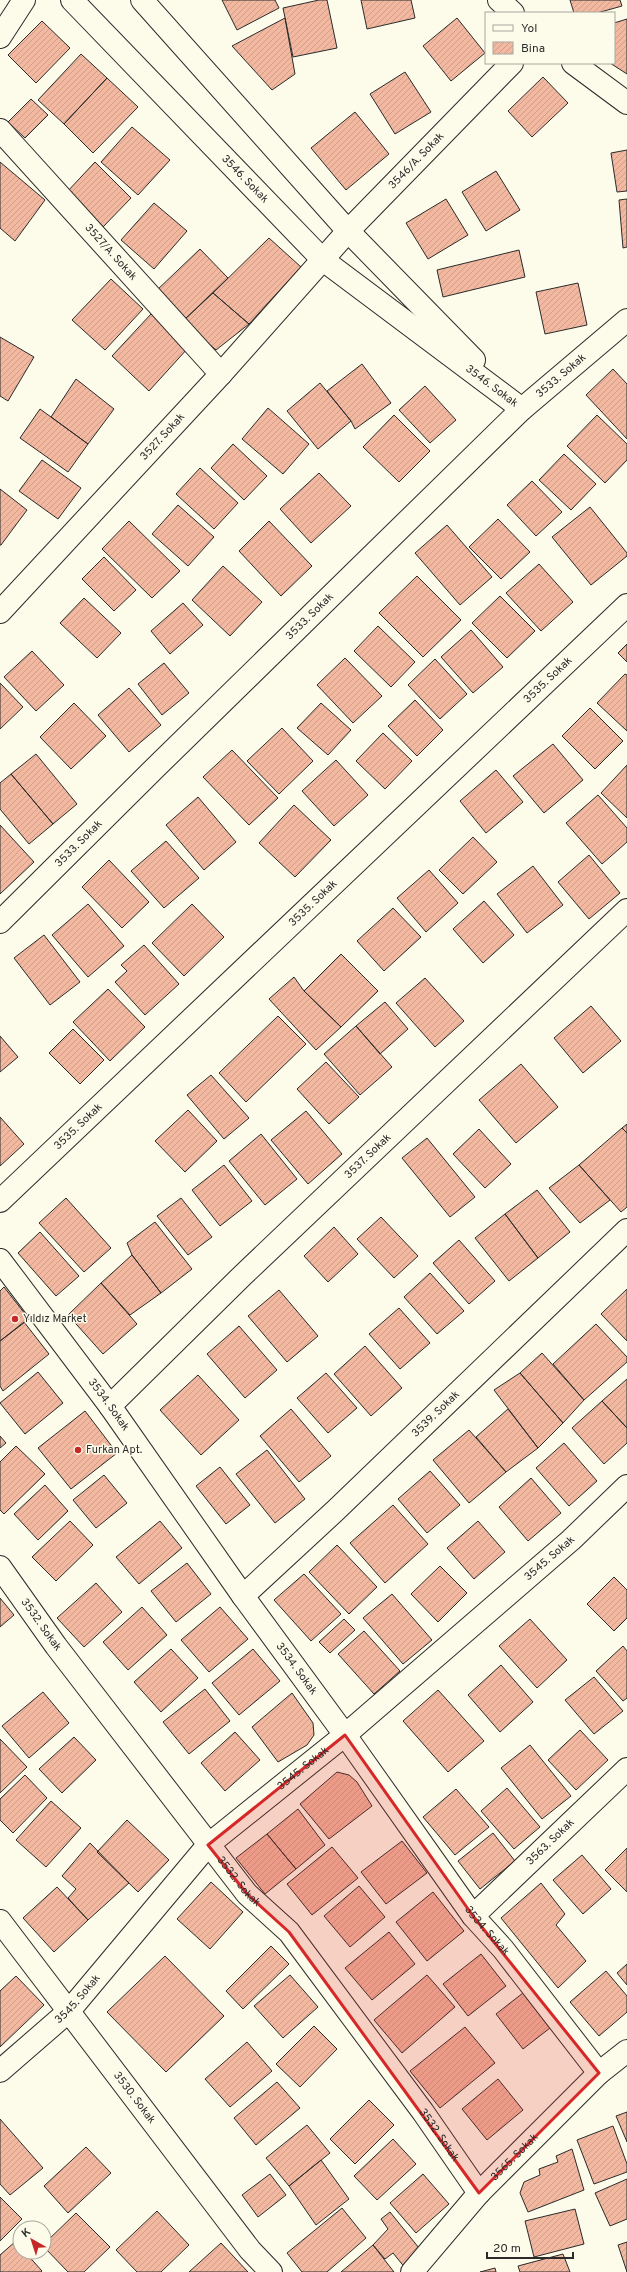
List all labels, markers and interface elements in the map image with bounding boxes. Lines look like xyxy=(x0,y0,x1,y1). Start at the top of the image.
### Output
legend xyxy=(485,12,615,64)
text: Yol xyxy=(521,21,537,37)
text: Bina xyxy=(521,41,545,57)
street label: 3546/A. Sokak xyxy=(386,129,447,192)
street label: 3546. Sokak xyxy=(218,152,272,206)
street label: 3527/A. Sokak xyxy=(82,221,140,284)
street label: 3533. Sokak xyxy=(533,351,589,401)
street label: 3546. Sokak xyxy=(463,362,521,410)
street label: 3527. Sokak xyxy=(137,410,188,463)
street label: 3533. Sokak xyxy=(283,590,337,643)
street label: 3535. Sokak xyxy=(521,654,575,707)
street label: 3533. Sokak xyxy=(52,817,106,870)
street label: 3535. Sokak xyxy=(286,877,340,930)
street label: 3535. Sokak xyxy=(51,1100,106,1153)
street label: 3537. Sokak xyxy=(342,1131,394,1182)
place label: Yıldız Market xyxy=(23,1312,87,1326)
marker: Yıldız Market xyxy=(10,1314,20,1324)
street label: 3534. Sokak xyxy=(85,1376,132,1434)
street label: 3539. Sokak xyxy=(409,1388,463,1440)
place label: Furkan Apt. xyxy=(86,1443,142,1457)
marker: Furkan Apt. xyxy=(73,1445,83,1455)
street label: 3545. Sokak xyxy=(522,1533,578,1584)
street label: 3532. Sokak xyxy=(18,1596,65,1654)
street label: 3534. Sokak xyxy=(272,1640,320,1698)
street label: 3545. Sokak xyxy=(275,1744,332,1794)
street label: 3563. Sokak xyxy=(523,1816,578,1868)
street label: 3532. Sokak xyxy=(214,1854,264,1910)
street label: 3534. Sokak xyxy=(461,1903,513,1959)
street label: 3545. Sokak xyxy=(52,1971,104,2027)
street label: 3530. Sokak xyxy=(110,2069,159,2127)
street label: 3532. Sokak xyxy=(416,2106,462,2164)
street label: 3565. Sokak xyxy=(488,2130,542,2184)
north arrow xyxy=(12,2220,52,2260)
text: K xyxy=(19,2225,34,2241)
scale bar xyxy=(487,2234,573,2260)
text: 20 m xyxy=(493,2241,521,2257)

